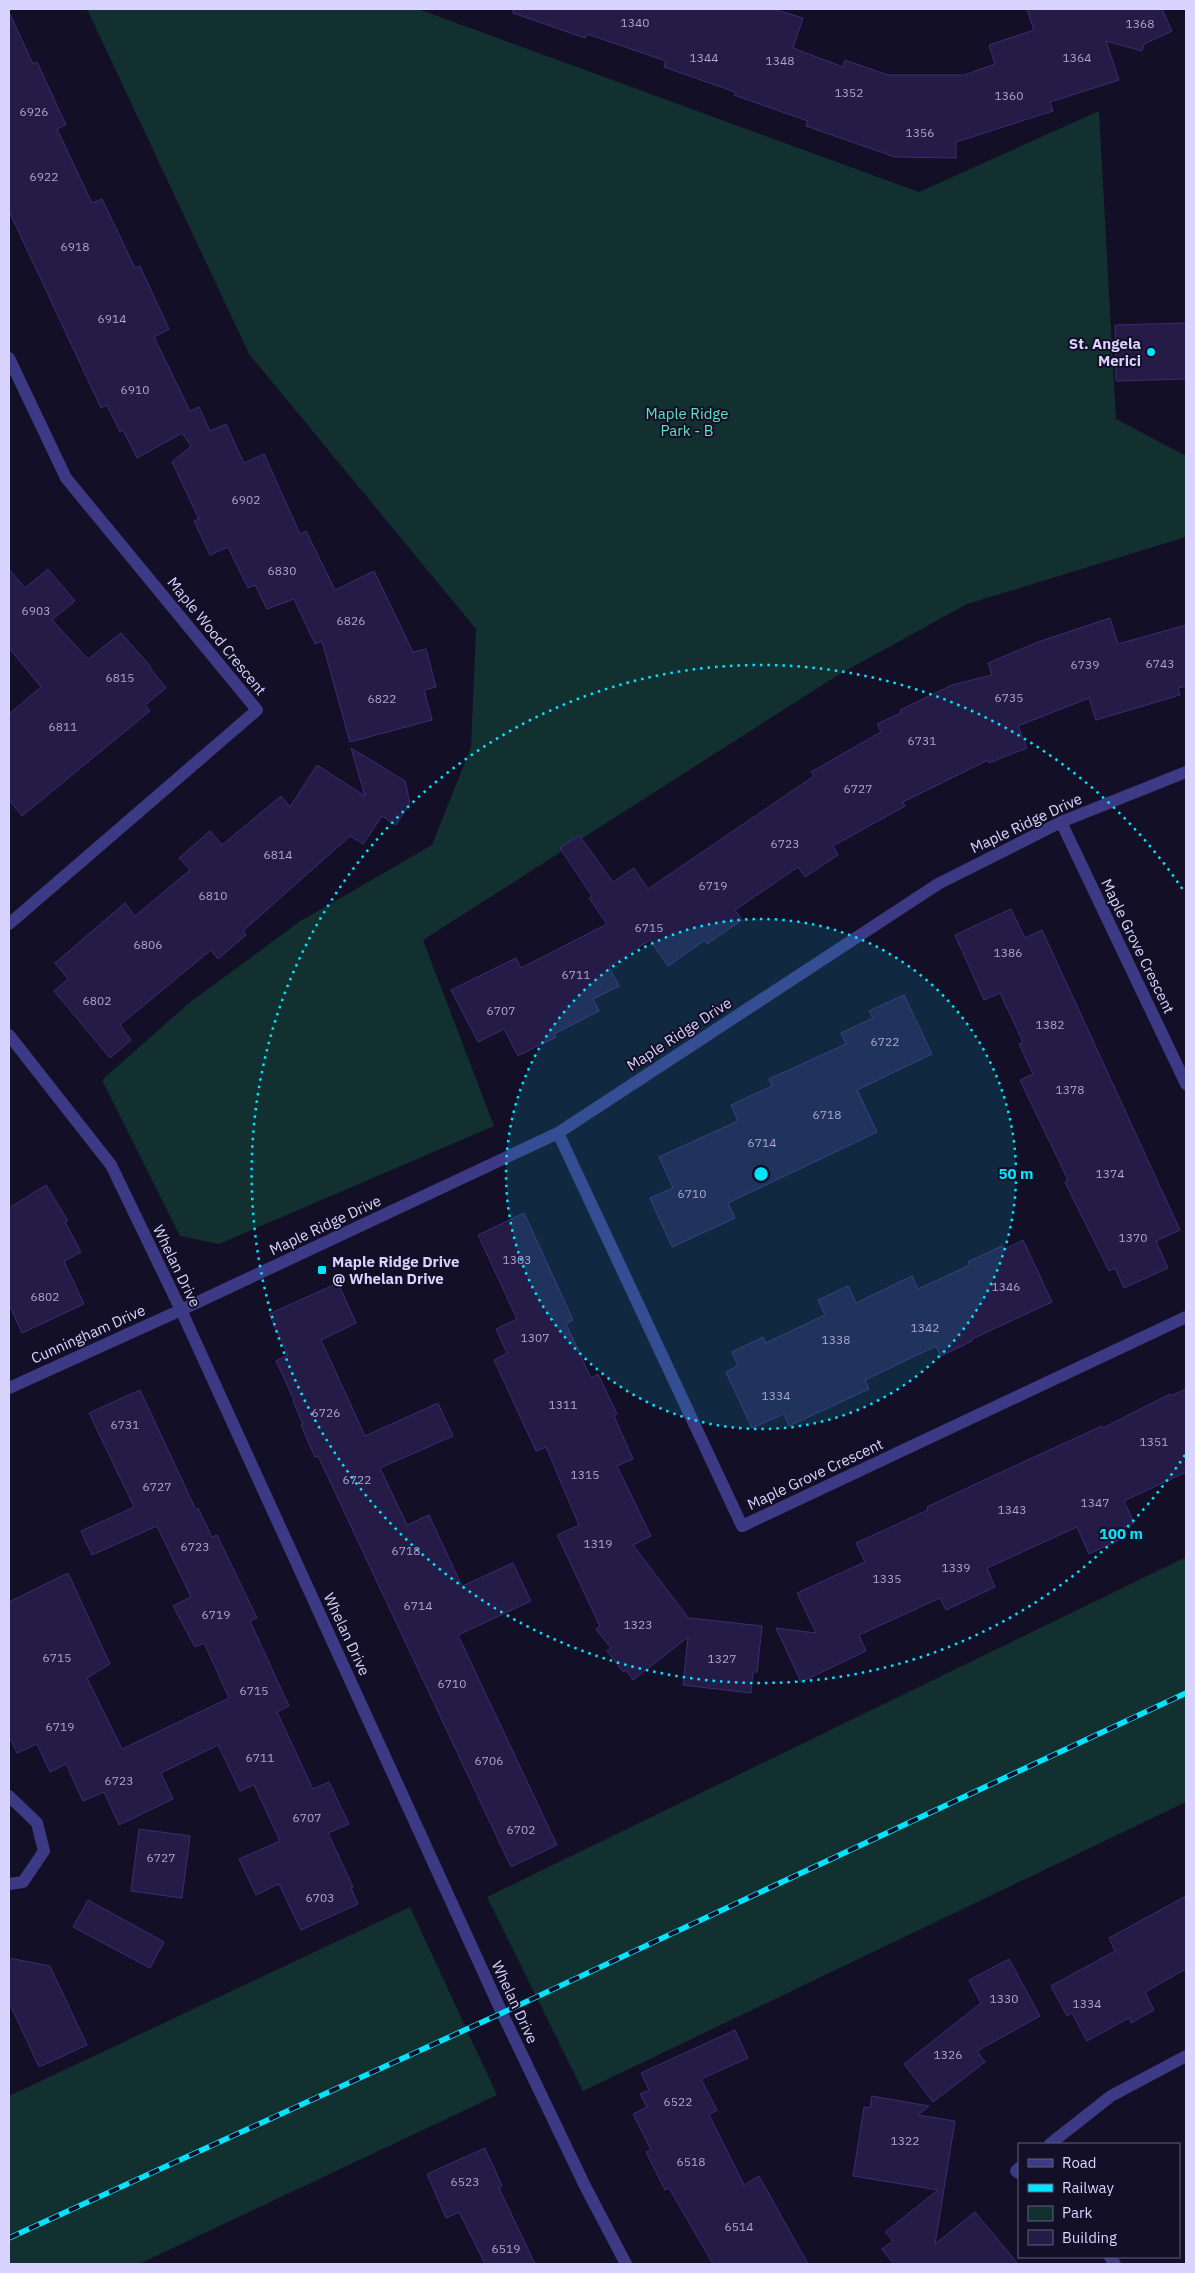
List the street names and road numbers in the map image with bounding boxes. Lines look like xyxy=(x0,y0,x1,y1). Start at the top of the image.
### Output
street label: Maple Wood Crescent xyxy=(163,573,271,699)
street label: Maple Ridge Drive xyxy=(967,789,1085,857)
street label: Maple Grove Crescent xyxy=(1097,875,1179,1017)
street label: Maple Ridge Drive xyxy=(623,993,735,1075)
street label: Maple Ridge Drive xyxy=(266,1191,384,1259)
street label: Whelan Drive xyxy=(149,1222,205,1310)
street label: Cunningham Drive xyxy=(28,1300,148,1368)
street label: Maple Grove Crescent xyxy=(744,1434,886,1514)
street label: Whelan Drive xyxy=(320,1590,374,1678)
street label: Whelan Drive xyxy=(488,1958,542,2046)

